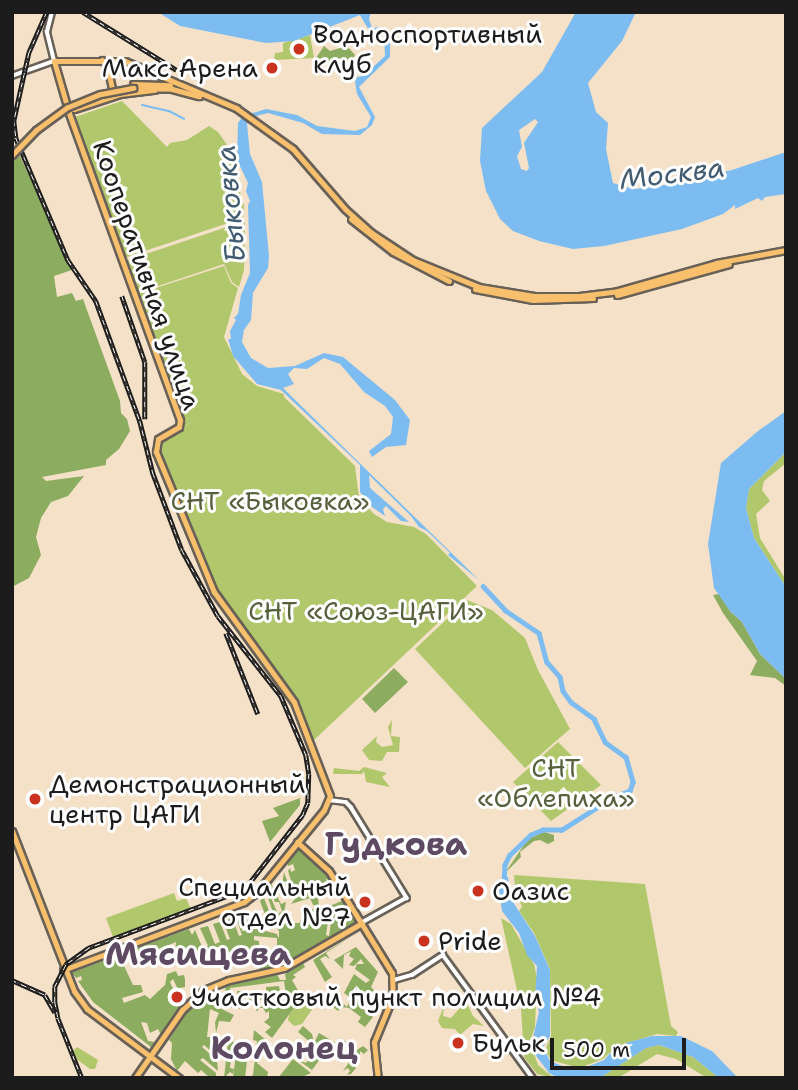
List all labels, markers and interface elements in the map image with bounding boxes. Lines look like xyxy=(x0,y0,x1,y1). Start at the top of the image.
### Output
place label: Водноспортивный клуб xyxy=(313,18,542,80)
marker: Водноспортивный клуб xyxy=(291,41,307,57)
place label: Макс Арена xyxy=(102,52,258,84)
marker: Макс Арена xyxy=(264,60,280,76)
street label: Кооперативная улица xyxy=(86,136,208,414)
water label: Быковка xyxy=(208,144,252,264)
water label: Москва xyxy=(618,150,726,196)
park label: СНТ «Быковка» xyxy=(170,485,370,517)
park label: СНТ «Союз-ЦАГИ» xyxy=(248,595,484,627)
park label: СНТ «Облепиха» xyxy=(477,752,635,814)
place label: Демонстрационный центр ЦАГИ xyxy=(49,768,305,830)
marker: Демонстрационный центр ЦАГИ xyxy=(27,791,43,807)
district label: Гудкова xyxy=(325,824,467,864)
place label: Специальный отдел №7 xyxy=(178,871,351,932)
place label: Оазис xyxy=(492,875,570,907)
marker: Оазис xyxy=(470,883,486,899)
marker: Специальный отдел №7 xyxy=(357,894,373,910)
place label: Pride xyxy=(438,925,502,957)
marker: Pride xyxy=(416,933,432,949)
district label: Мясищева xyxy=(105,934,291,974)
place label: Участковый пункт полиции №4 xyxy=(191,981,601,1013)
marker: Участковый пункт полиции №4 xyxy=(169,989,185,1005)
scale bar xyxy=(553,1024,690,1068)
place label: Бульк xyxy=(472,1027,545,1059)
district label: Колонец xyxy=(210,1028,358,1068)
marker: Бульк xyxy=(450,1035,466,1051)
text: 500 m xyxy=(563,1036,630,1064)

